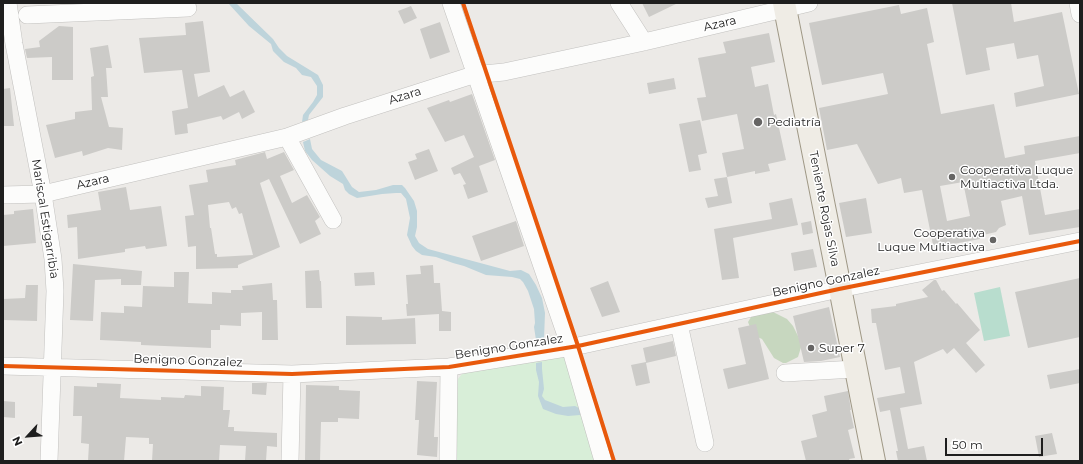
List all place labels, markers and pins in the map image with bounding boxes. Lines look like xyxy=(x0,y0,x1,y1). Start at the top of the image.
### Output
place label: Pediatría xyxy=(767,115,821,129)
marker: Pediatría xyxy=(752,116,764,128)
place label: Cooperativa Luque Multiactiva Ltda. xyxy=(960,163,1073,191)
marker: Cooperativa Luque Multiactiva Ltda. xyxy=(947,172,957,182)
place label: Cooperativa Luque Multiactiva xyxy=(877,226,985,254)
marker: Cooperativa Luque Multiactiva xyxy=(988,235,998,245)
place label: Super 7 xyxy=(819,341,865,355)
marker: Super 7 xyxy=(806,343,816,353)

